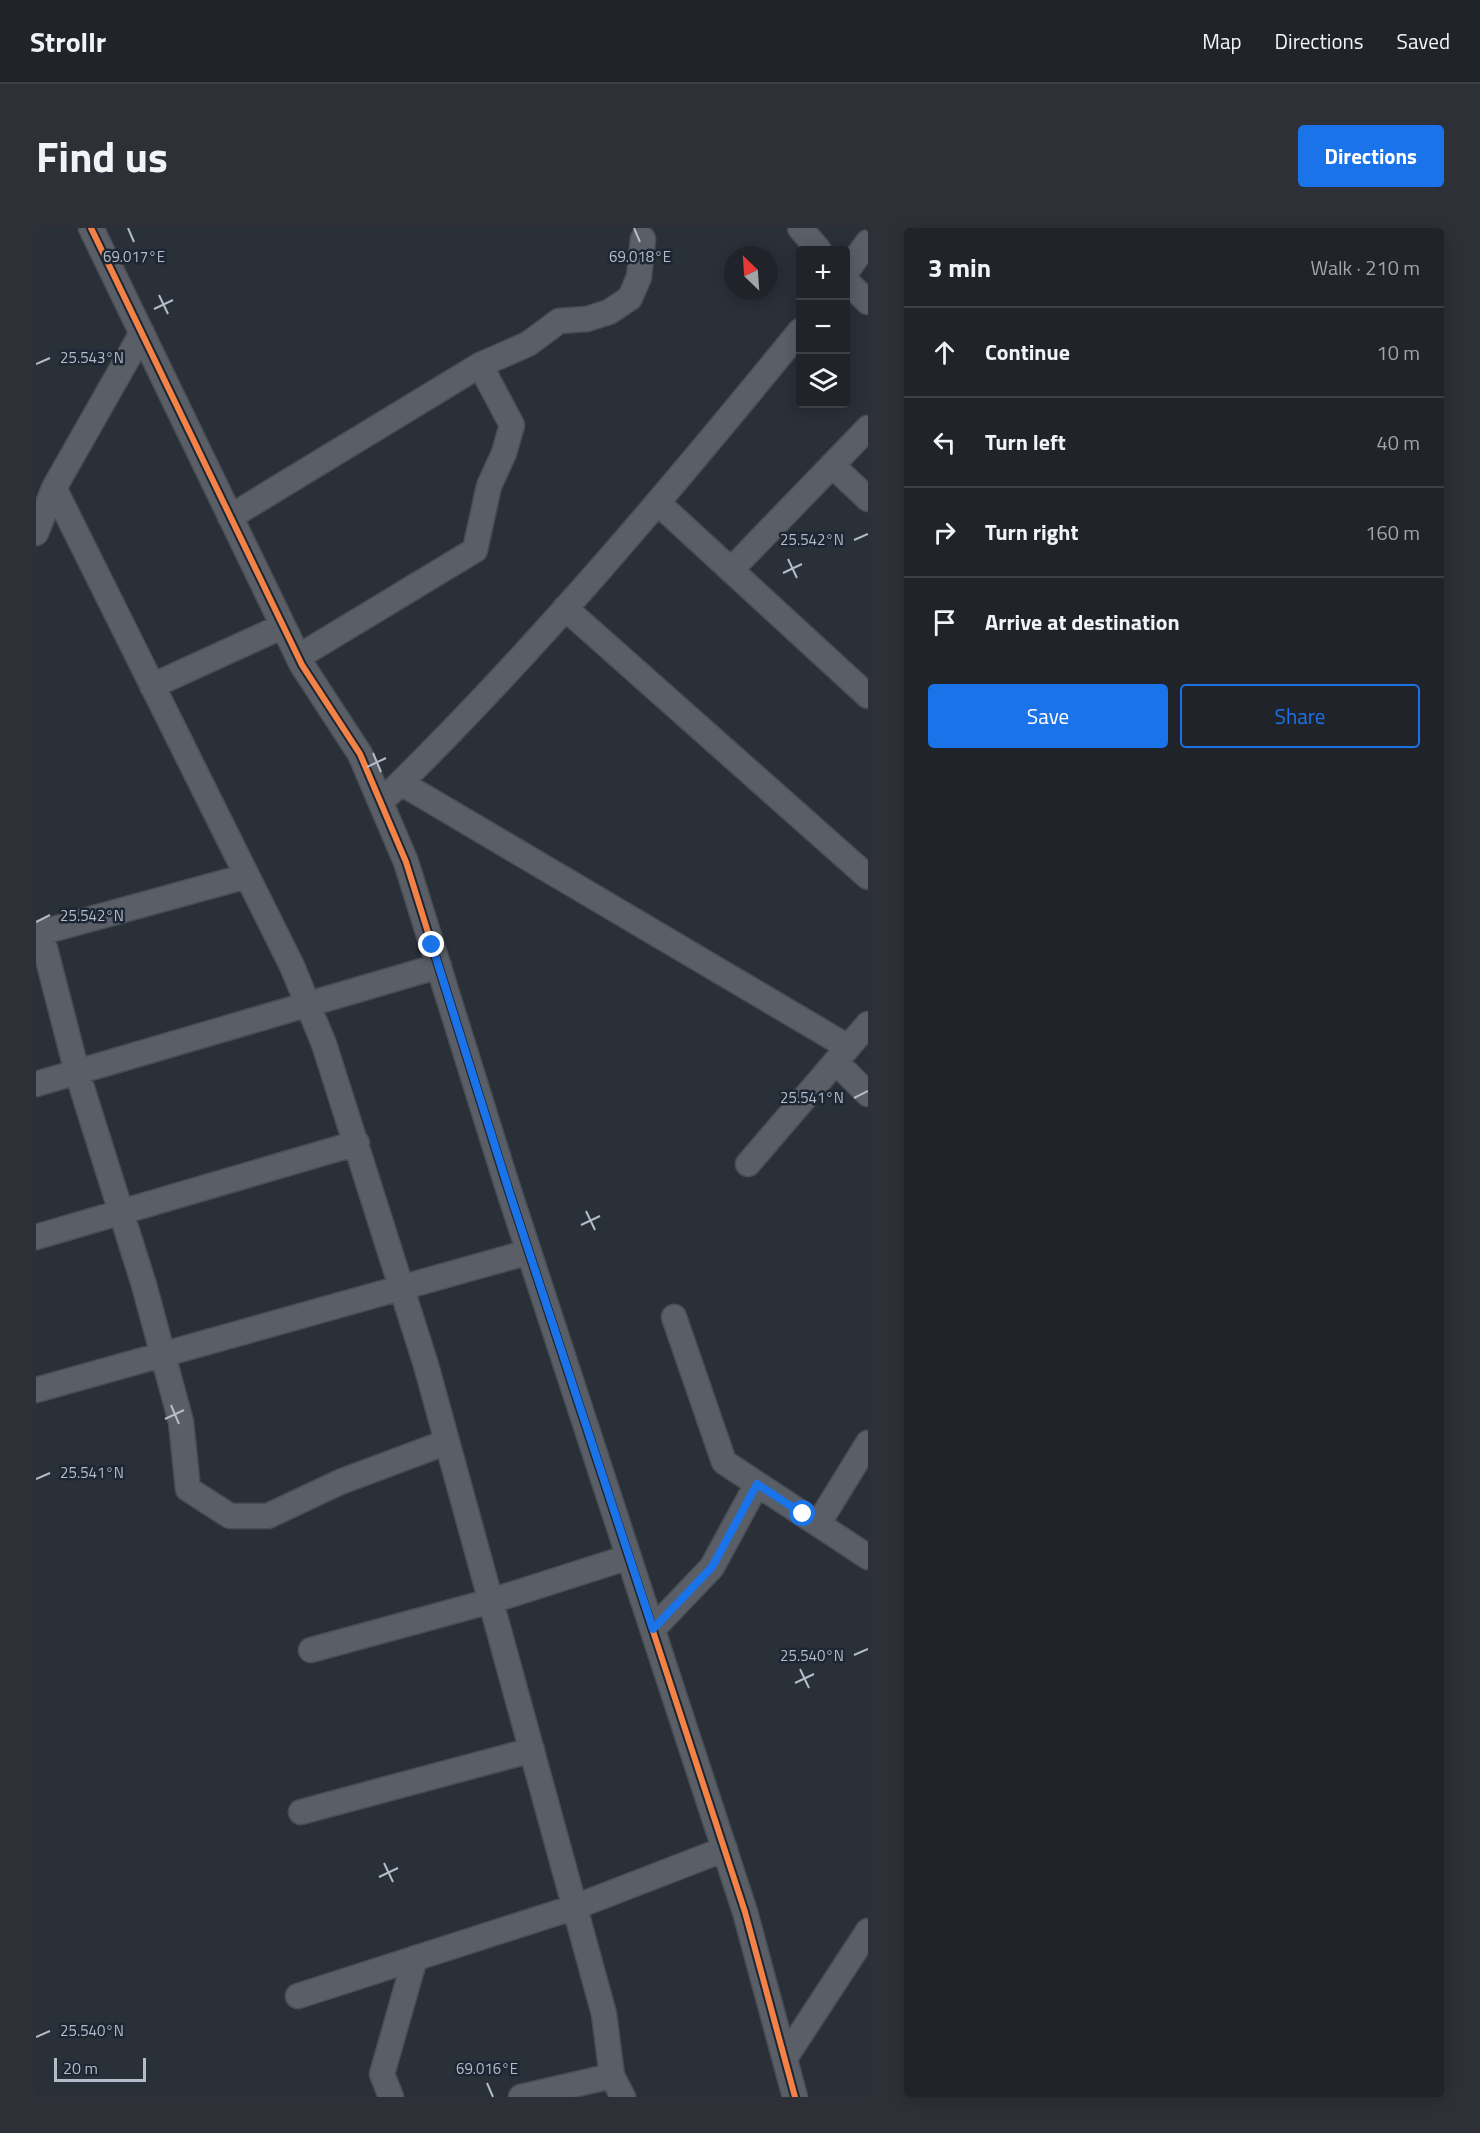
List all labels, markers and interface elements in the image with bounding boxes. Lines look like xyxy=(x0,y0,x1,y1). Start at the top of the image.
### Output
text: Strollr xyxy=(30,20,106,63)
text: Map xyxy=(1202,25,1242,57)
text: Directions xyxy=(1275,25,1364,57)
text: Saved xyxy=(1397,25,1450,57)
text: Find us xyxy=(36,124,168,188)
button: Directions xyxy=(1298,125,1444,187)
text: 69.017°E xyxy=(103,245,165,268)
text: 69.018°E xyxy=(609,245,671,268)
north arrow xyxy=(724,246,778,300)
map controls xyxy=(796,246,850,408)
button: + xyxy=(796,246,850,300)
text: 3 min xyxy=(928,248,991,287)
text: Walk · 210 m xyxy=(1311,252,1420,283)
button: − xyxy=(796,300,850,354)
text: Continue xyxy=(985,335,1070,369)
icon: ahead xyxy=(928,336,961,369)
text: 10 m xyxy=(1376,337,1420,368)
text: 25.543°N xyxy=(60,346,124,369)
button: layers xyxy=(796,354,850,408)
text: Turn left xyxy=(985,425,1066,459)
icon: left xyxy=(928,426,961,459)
text: 40 m xyxy=(1376,427,1420,458)
text: Turn right xyxy=(985,515,1079,549)
icon: right xyxy=(928,516,961,549)
text: 160 m xyxy=(1365,517,1420,548)
text: 25.542°N xyxy=(780,528,844,551)
text: Arrive at destination xyxy=(985,605,1180,639)
icon: arrive xyxy=(928,606,961,639)
button: Save xyxy=(928,684,1168,748)
button: Share xyxy=(1180,684,1420,748)
text: 25.542°N xyxy=(60,904,124,927)
route end xyxy=(418,931,444,957)
text: 25.541°N xyxy=(780,1086,844,1109)
text: 25.541°N xyxy=(60,1461,124,1484)
route start xyxy=(789,1500,815,1526)
text: 25.540°N xyxy=(780,1644,844,1667)
text: 25.540°N xyxy=(60,2019,124,2042)
scale bar xyxy=(54,2055,146,2082)
text: 20 m xyxy=(63,2056,98,2080)
text: 69.016°E xyxy=(456,2057,518,2080)

